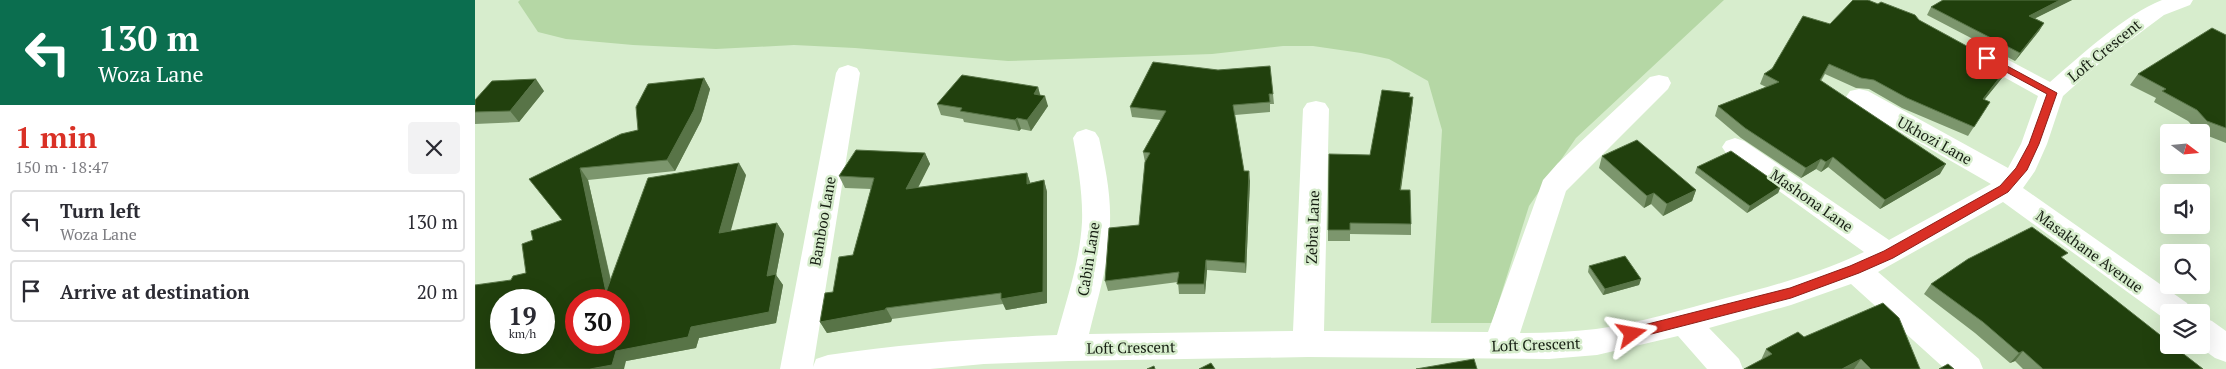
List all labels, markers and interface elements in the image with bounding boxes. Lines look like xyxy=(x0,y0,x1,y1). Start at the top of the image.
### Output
street label: Loft Crescent xyxy=(2063,14,2145,86)
text: 130 m xyxy=(98,15,199,61)
icon: left xyxy=(15,20,80,85)
pin xyxy=(1966,37,2008,79)
icon: arrive xyxy=(1973,44,2001,72)
text: Woza Lane xyxy=(98,59,204,88)
street label: Ukhozi Lane xyxy=(1894,111,1976,169)
text: 1 min xyxy=(15,117,97,157)
button: close xyxy=(408,122,460,174)
north arrow xyxy=(2160,124,2210,174)
map controls xyxy=(2160,124,2210,354)
text: 150 m · 18:47 xyxy=(15,156,109,178)
street label: Mashona Lane xyxy=(1767,164,1857,236)
street label: Bamboo Lane xyxy=(804,175,840,267)
button: sound xyxy=(2160,184,2210,234)
street label: Zebra Lane xyxy=(1301,190,1323,264)
text: Turn left xyxy=(60,198,141,223)
street label: Masakhane Avenue xyxy=(2032,205,2148,297)
icon: left xyxy=(17,207,45,235)
text: 130 m xyxy=(407,209,458,234)
street label: Cabin Lane xyxy=(1072,221,1104,297)
text: Woza Lane xyxy=(60,223,137,245)
button: search xyxy=(2160,244,2210,294)
icon: arrive xyxy=(17,277,45,305)
text: Arrive at destination xyxy=(60,279,249,304)
text: 20 m xyxy=(417,279,458,304)
speed limit sign: 30 xyxy=(565,289,630,354)
text: 19 xyxy=(508,299,537,332)
button: layers xyxy=(2160,304,2210,354)
position arrow xyxy=(1605,307,1657,359)
text: km/h xyxy=(509,326,536,341)
street label: Loft Crescent xyxy=(1491,332,1581,356)
street label: Loft Crescent xyxy=(1086,336,1176,358)

